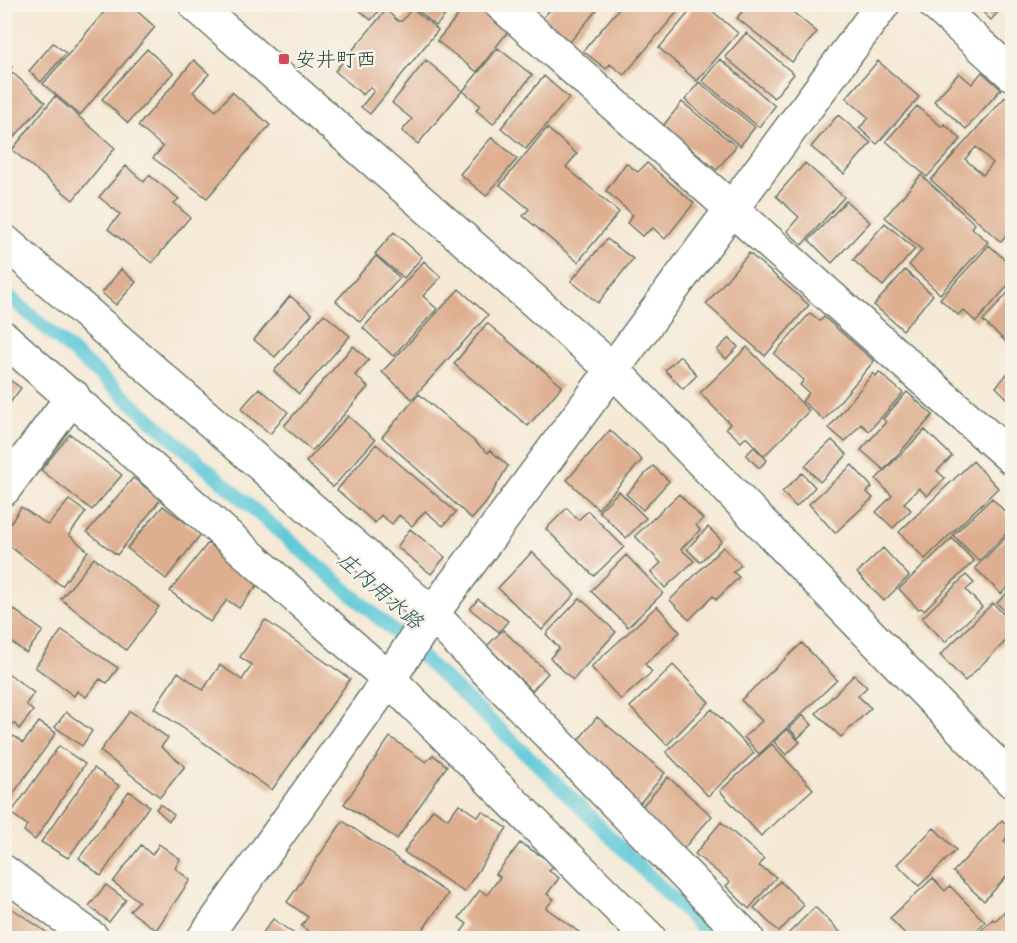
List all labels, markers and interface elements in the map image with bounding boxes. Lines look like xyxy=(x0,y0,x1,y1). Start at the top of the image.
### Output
place label: 安井町西 xyxy=(296,47,376,72)
marker: 安井町西 xyxy=(277,52,291,66)
water label: 庄内用水路 xyxy=(332,546,429,636)

